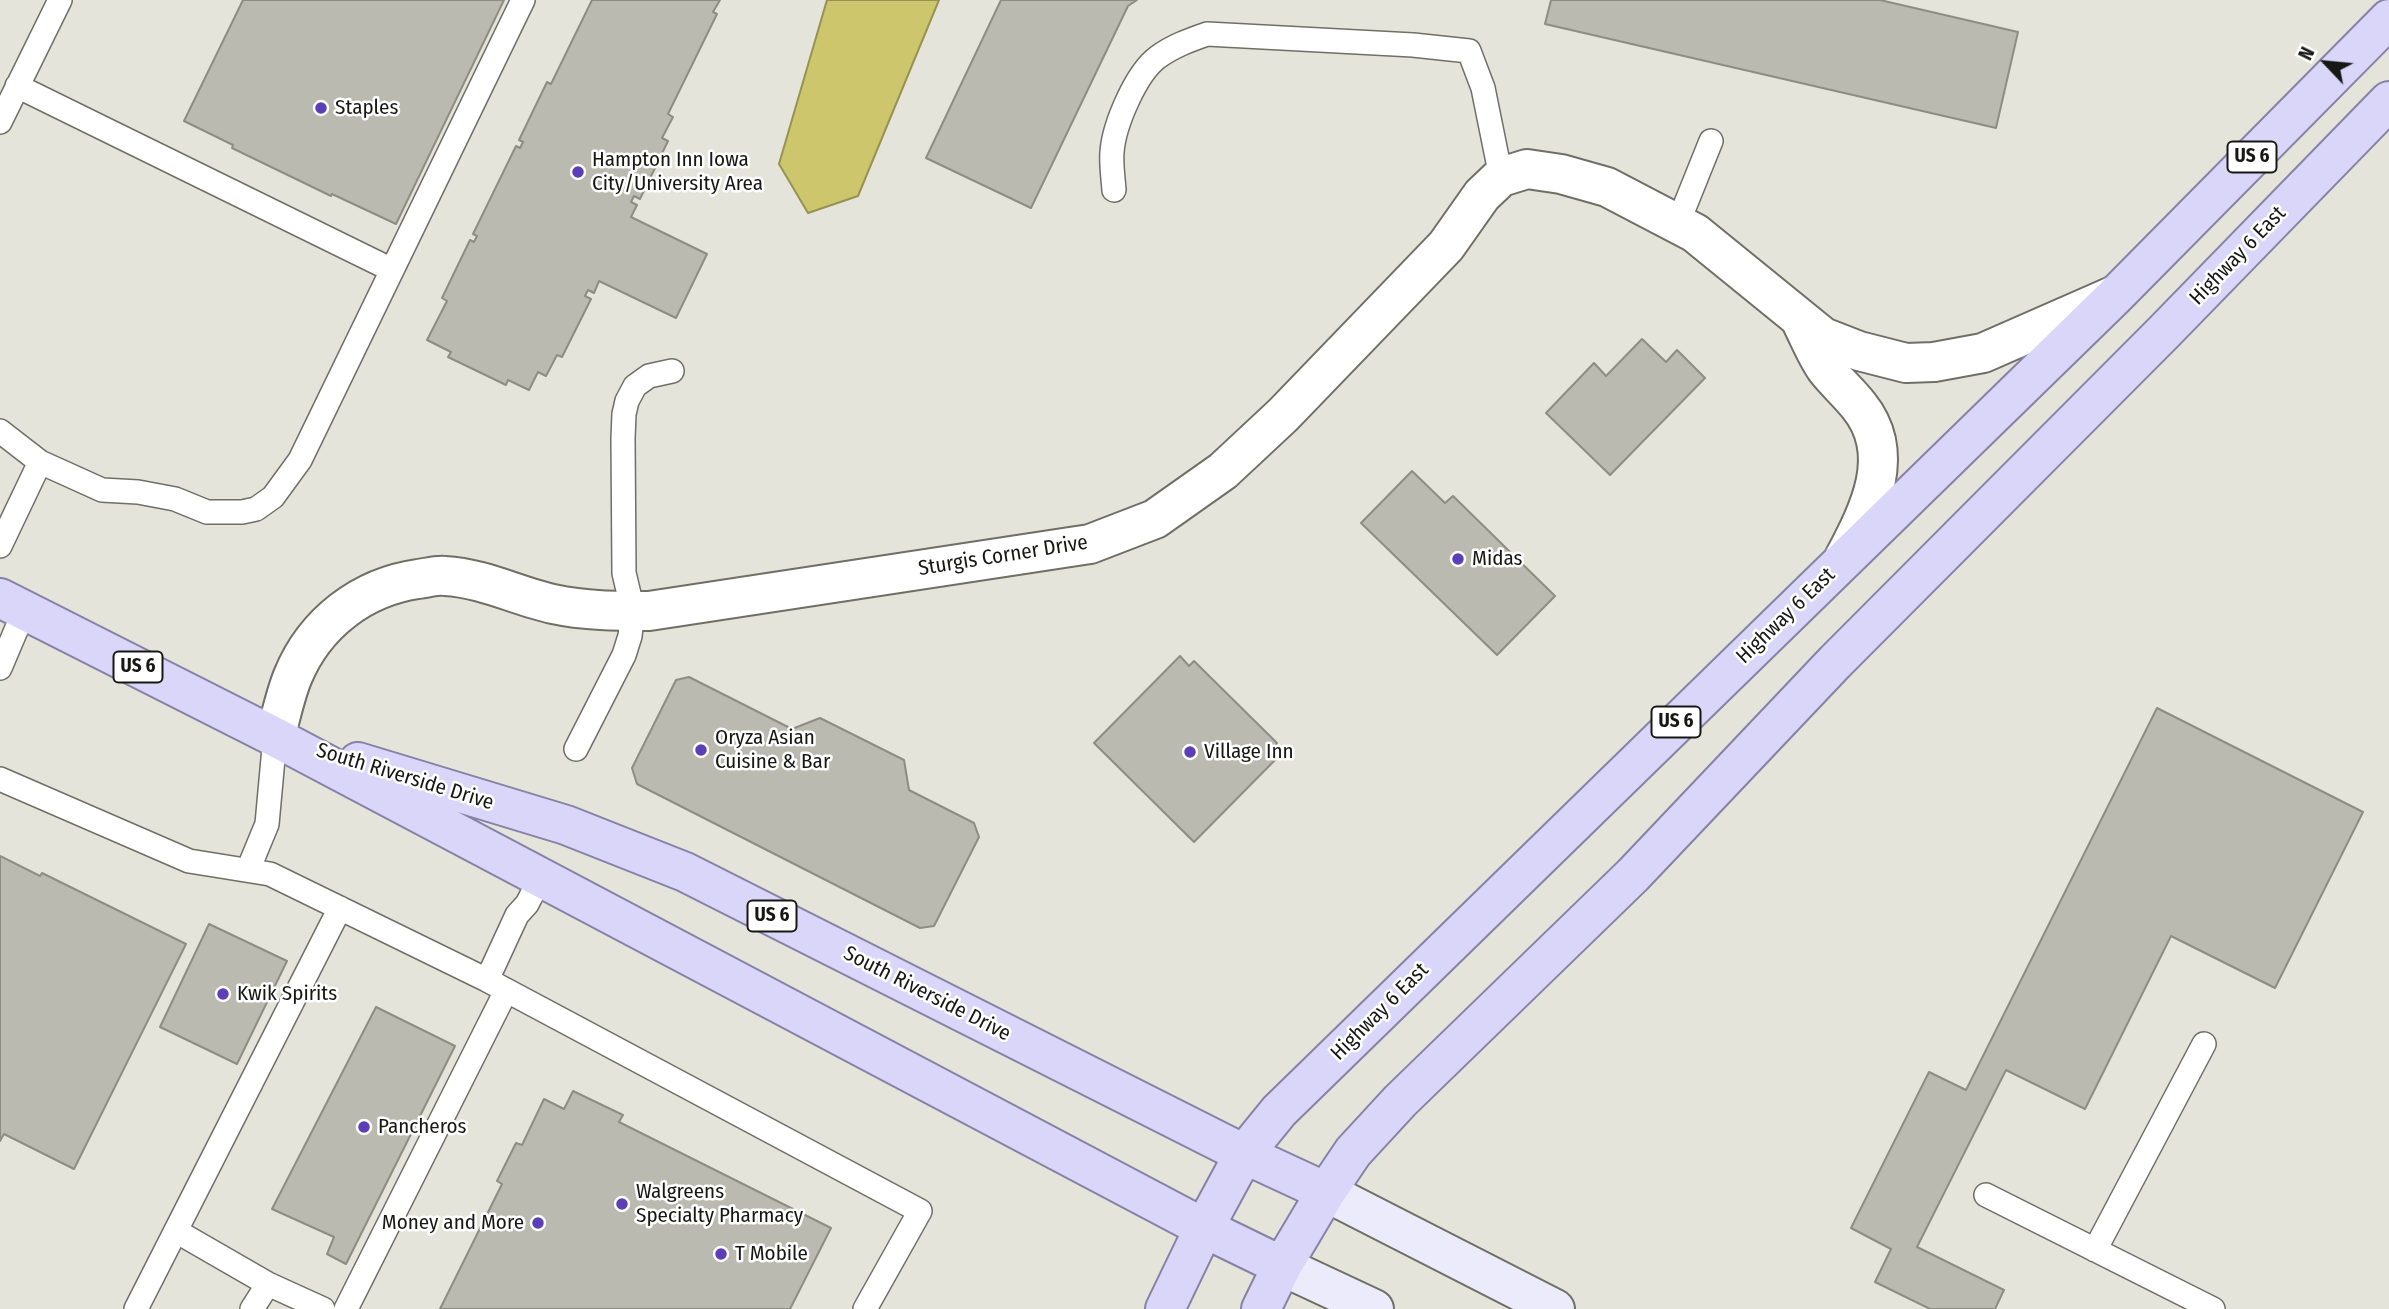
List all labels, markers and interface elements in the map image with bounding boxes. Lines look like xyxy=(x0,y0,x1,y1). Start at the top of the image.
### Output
north arrow xyxy=(2291,28,2361,98)
text: N xyxy=(2294,43,2320,64)
place label: Staples xyxy=(335,95,398,121)
marker: Staples xyxy=(313,100,329,116)
road number: US 6 xyxy=(2228,141,2276,172)
place label: Hampton Inn Iowa City/University Area xyxy=(592,147,763,197)
marker: Hampton Inn Iowa City/University Area xyxy=(570,164,586,180)
street label: Highway 6 East xyxy=(2185,201,2291,311)
street label: Sturgis Corner Drive xyxy=(917,530,1089,582)
place label: Midas xyxy=(1472,546,1523,572)
marker: Midas xyxy=(1450,551,1466,567)
street label: Highway 6 East xyxy=(1731,563,1841,669)
road number: US 6 xyxy=(114,652,162,682)
road number: US 6 xyxy=(1652,706,1700,737)
place label: Oryza Asian Cuisine & Bar xyxy=(715,725,830,775)
street label: South Riverside Drive xyxy=(313,738,497,816)
place label: Village Inn xyxy=(1204,739,1294,765)
marker: Oryza Asian Cuisine & Bar xyxy=(693,742,709,758)
marker: Village Inn xyxy=(1182,744,1198,760)
road number: US 6 xyxy=(748,900,796,932)
street label: South Riverside Drive xyxy=(839,941,1015,1047)
street label: Highway 6 East xyxy=(1326,958,1434,1066)
place label: Kwik Spirits xyxy=(237,981,337,1007)
marker: Kwik Spirits xyxy=(215,986,231,1002)
place label: Pancheros xyxy=(378,1114,466,1140)
marker: Pancheros xyxy=(356,1119,372,1135)
place label: Walgreens Specialty Pharmacy xyxy=(636,1179,803,1229)
marker: Walgreens Specialty Pharmacy xyxy=(614,1196,630,1212)
place label: Money and More xyxy=(382,1210,524,1236)
marker: Money and More xyxy=(530,1215,546,1231)
place label: T Mobile xyxy=(735,1241,808,1267)
marker: T Mobile xyxy=(713,1246,729,1262)

